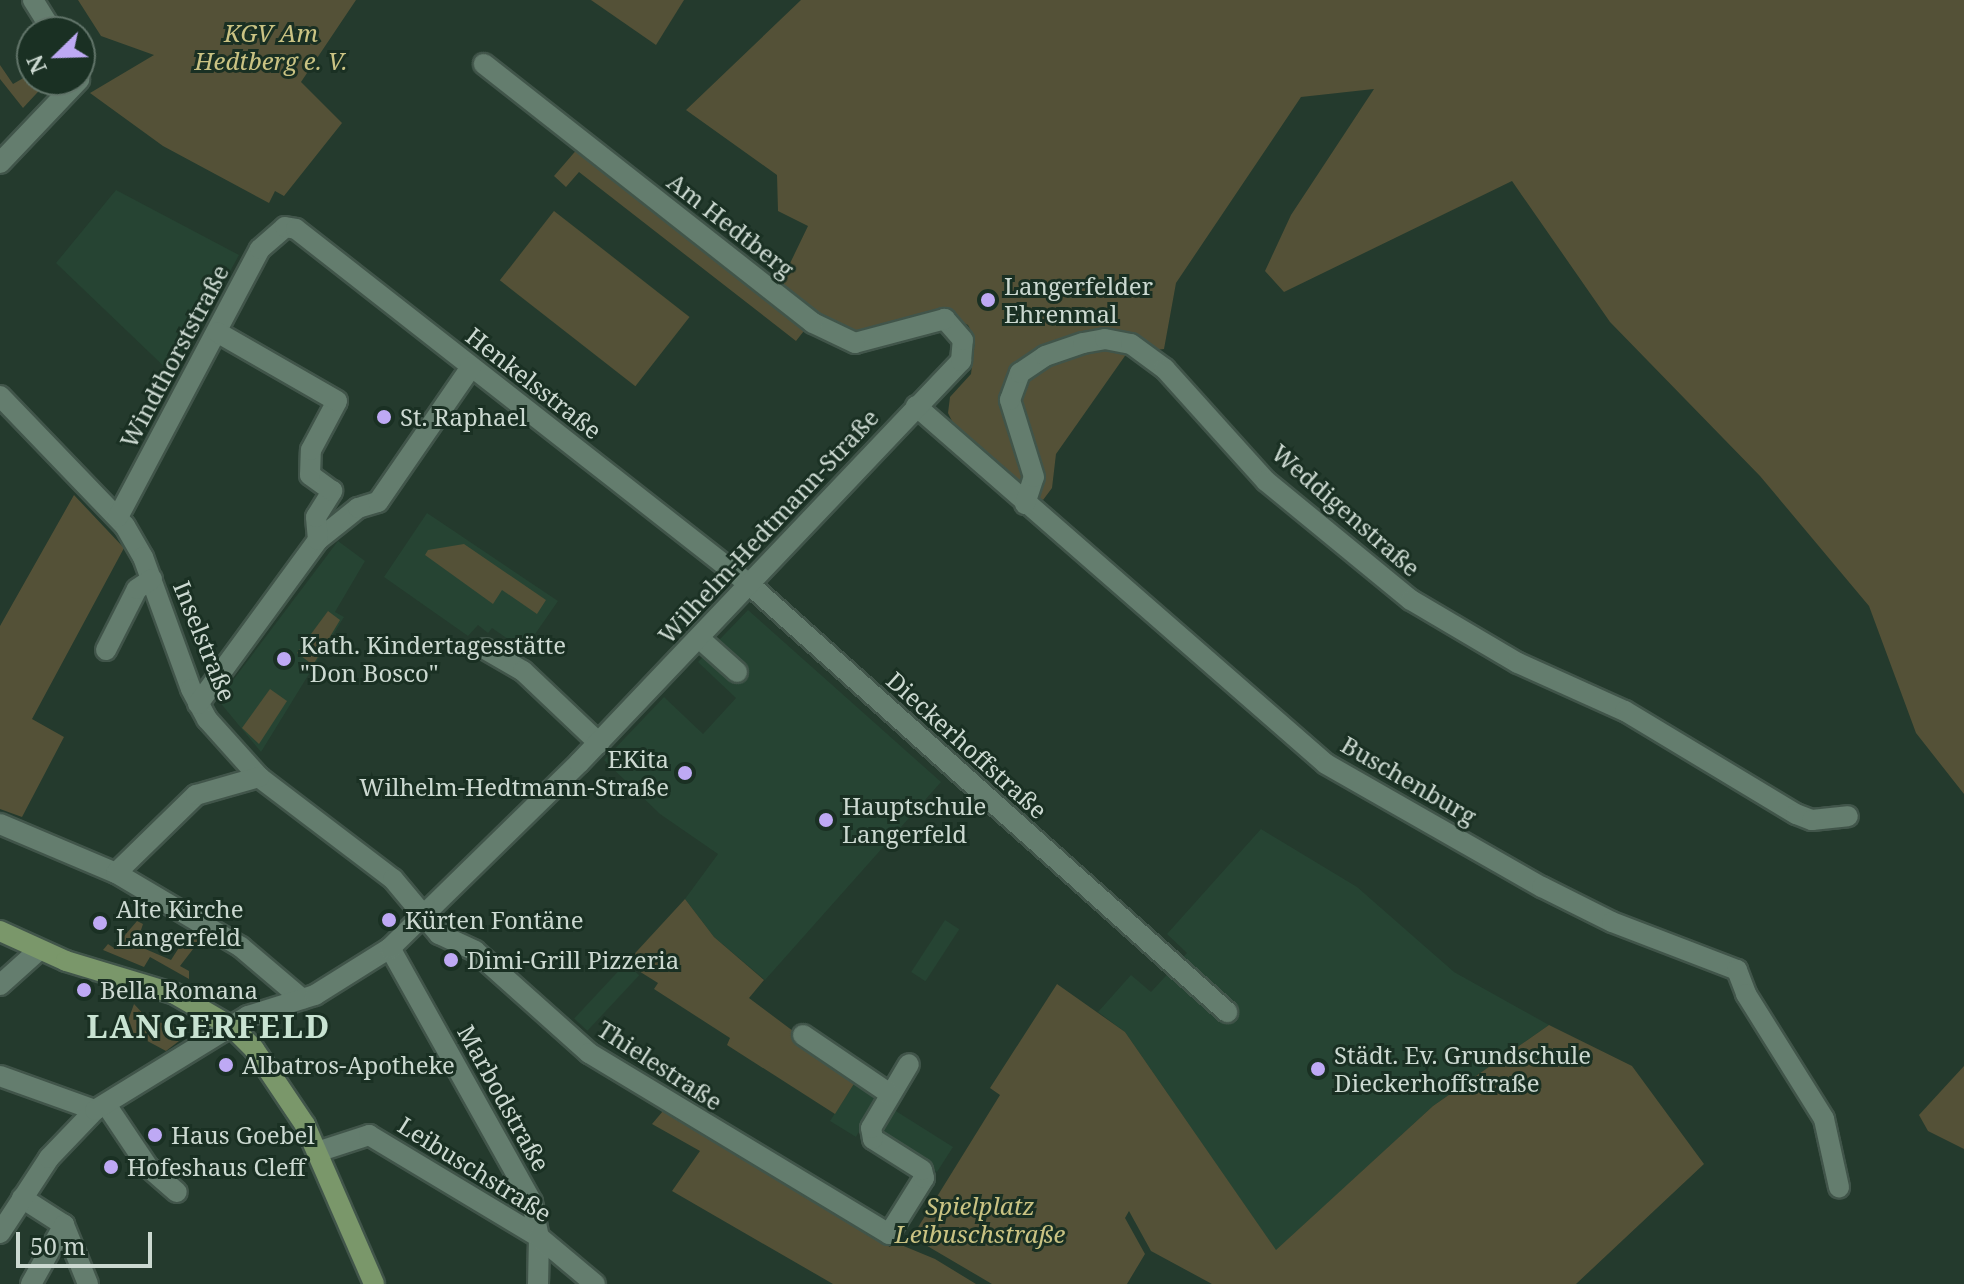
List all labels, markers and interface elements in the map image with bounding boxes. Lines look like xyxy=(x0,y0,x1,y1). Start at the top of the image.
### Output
north arrow xyxy=(16,16,96,96)
park label: KGV Am Hedtberg e. V. xyxy=(195,19,347,75)
text: N xyxy=(19,51,53,78)
street label: Am Hedtberg xyxy=(662,167,800,283)
street label: Windthorststraße xyxy=(114,260,234,452)
place label: Langerfelder Ehrenmal xyxy=(1004,272,1153,328)
marker: Langerfelder Ehrenmal xyxy=(979,291,997,309)
street label: Henkelsstraße xyxy=(461,321,607,445)
place label: St. Raphael xyxy=(400,403,527,431)
street label: Wilhelm-Hedtmann-Straße xyxy=(652,403,884,649)
marker: St. Raphael xyxy=(375,408,393,426)
street label: Weddigenstraße xyxy=(1266,438,1426,582)
street label: Inselstraße xyxy=(168,577,242,705)
place label: Kath. Kindertagesstätte "Don Bosco" xyxy=(300,631,566,687)
marker: Kath. Kindertagesstätte "Don Bosco" xyxy=(275,650,293,668)
street label: Dieckerhoffstraße xyxy=(881,666,1053,824)
street label: Buschenburg xyxy=(1336,730,1482,830)
place label: EKita Wilhelm-Hedtmann-Straße xyxy=(359,745,669,801)
marker: EKita Wilhelm-Hedtmann-Straße xyxy=(676,764,694,782)
place label: Hauptschule Langerfeld xyxy=(842,792,986,848)
marker: Hauptschule Langerfeld xyxy=(817,811,835,829)
place label: Alte Kirche Langerfeld xyxy=(116,895,244,951)
place label: Kürten Fontäne xyxy=(405,906,584,934)
marker: Kürten Fontäne xyxy=(380,911,398,929)
marker: Alte Kirche Langerfeld xyxy=(91,914,109,932)
place label: Dimi-Grill Pizzeria xyxy=(467,946,679,974)
marker: Dimi-Grill Pizzeria xyxy=(442,951,460,969)
place label: Bella Romana xyxy=(100,976,258,1004)
marker: Bella Romana xyxy=(75,981,93,999)
district label: LANGERFELD xyxy=(87,1007,331,1045)
street label: Thielestraße xyxy=(592,1014,728,1116)
street label: Marbodstraße xyxy=(452,1020,556,1176)
place label: Städt. Ev. Grundschule Dieckerhoffstraße xyxy=(1334,1041,1591,1097)
place label: Albatros-Apotheke xyxy=(242,1051,455,1079)
marker: Albatros-Apotheke xyxy=(217,1056,235,1074)
marker: Städt. Ev. Grundschule Dieckerhoffstraße xyxy=(1309,1060,1327,1078)
street label: Leibuschstraße xyxy=(393,1110,557,1228)
place label: Haus Goebel xyxy=(171,1121,315,1149)
marker: Haus Goebel xyxy=(146,1126,164,1144)
place label: Hofeshaus Cleff xyxy=(127,1153,305,1181)
marker: Hofeshaus Cleff xyxy=(102,1158,120,1176)
park label: Spielplatz Leibuschstraße xyxy=(895,1192,1065,1248)
scale bar xyxy=(20,1216,156,1266)
text: 50 m xyxy=(30,1229,86,1262)

